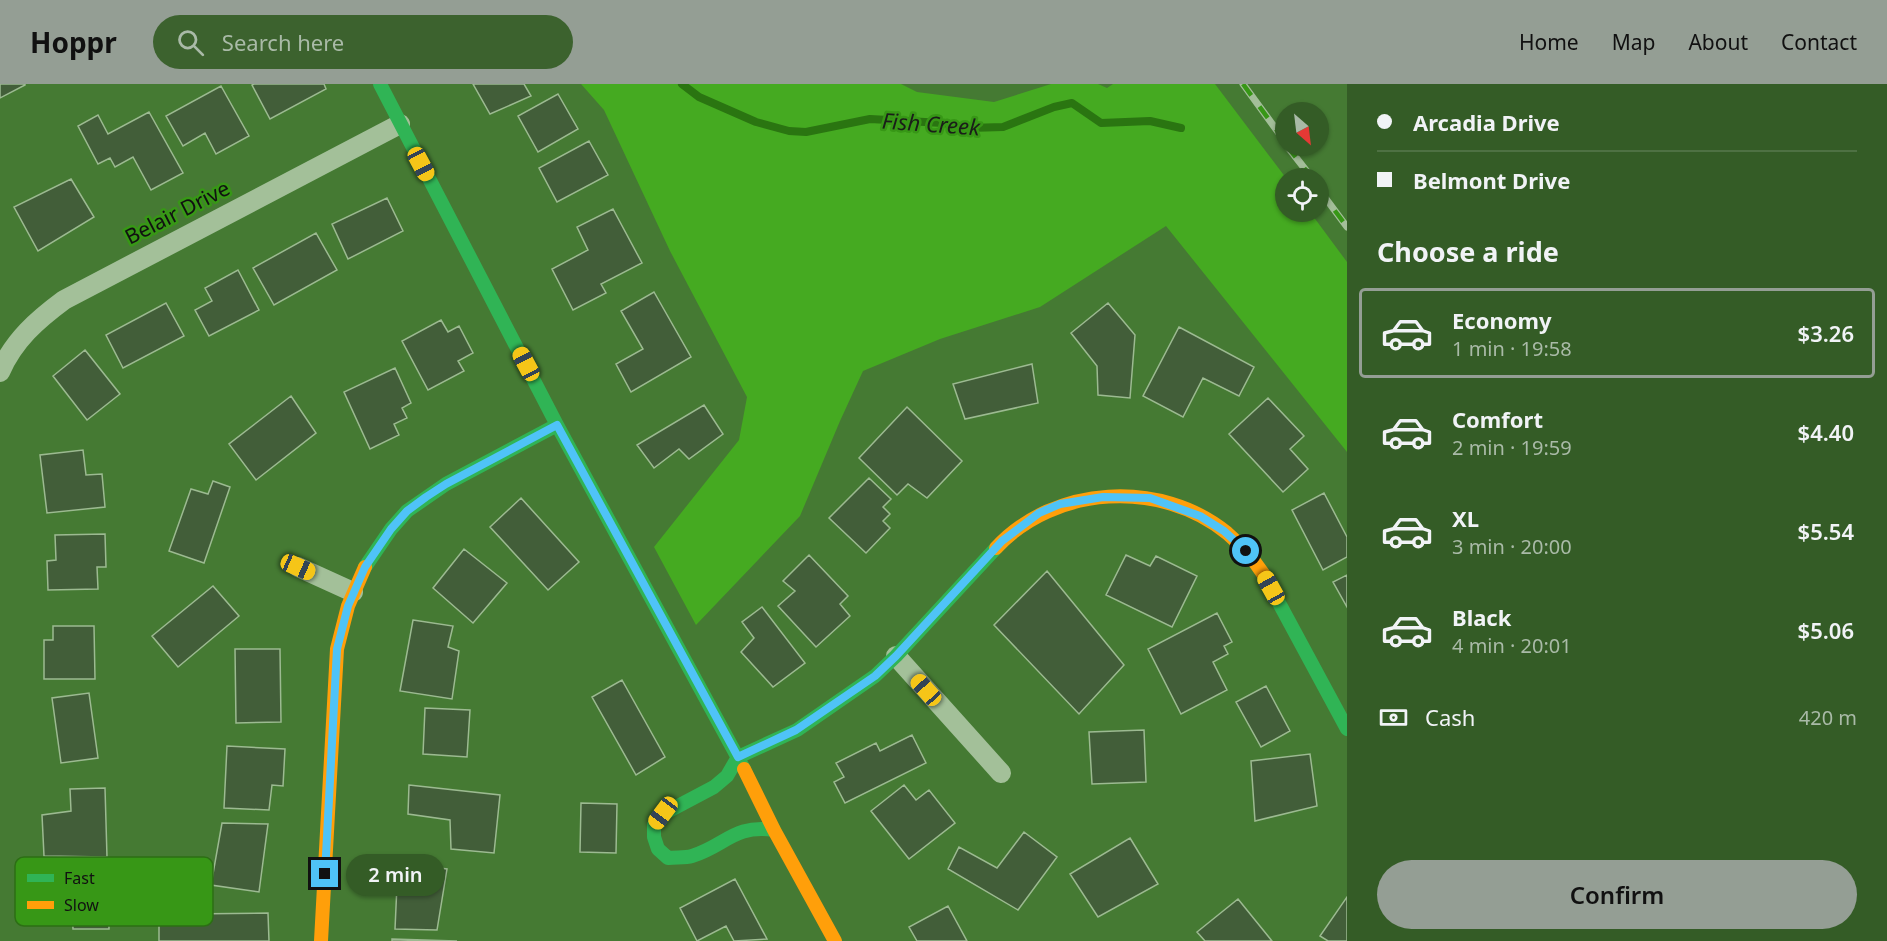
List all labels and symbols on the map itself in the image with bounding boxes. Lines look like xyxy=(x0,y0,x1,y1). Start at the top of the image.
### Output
north arrow xyxy=(1275,102,1329,156)
water label: Fish Creek xyxy=(881,105,982,141)
car xyxy=(405,144,437,184)
street label: Belair Drive xyxy=(120,174,234,250)
car xyxy=(510,344,542,384)
route start xyxy=(1232,537,1259,564)
car xyxy=(278,551,318,583)
car xyxy=(1254,568,1288,608)
car xyxy=(907,671,945,709)
car xyxy=(645,793,681,833)
callout: 2 min xyxy=(346,853,445,895)
legend xyxy=(15,857,213,926)
route end xyxy=(311,860,338,887)
text: Fast xyxy=(64,867,95,889)
text: Slow xyxy=(64,894,99,916)

